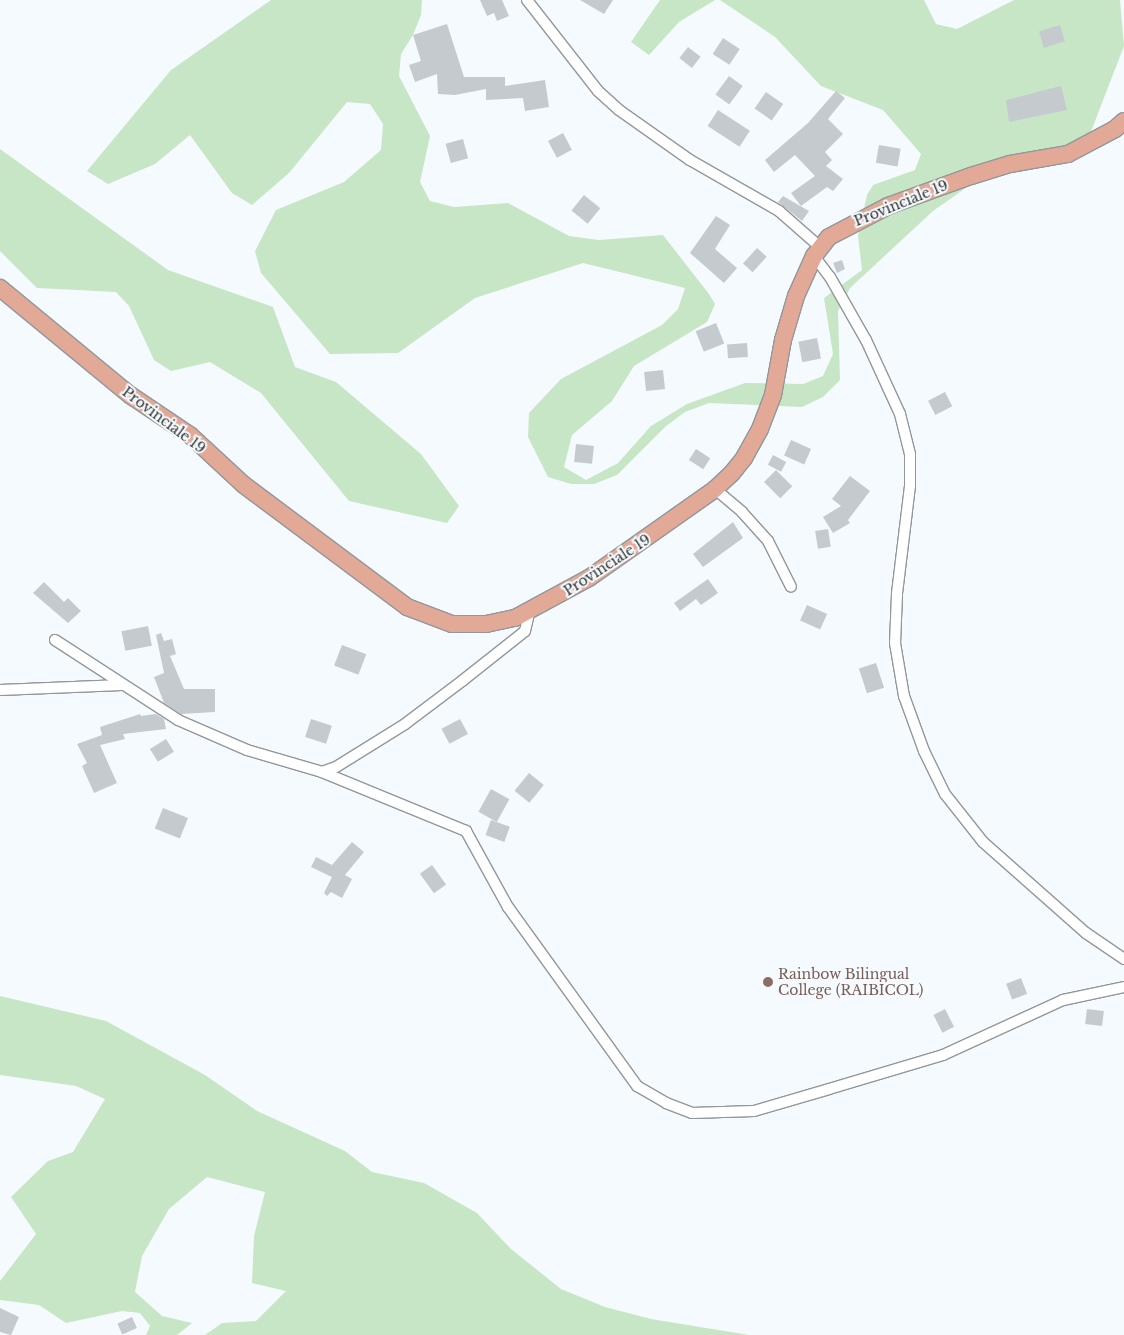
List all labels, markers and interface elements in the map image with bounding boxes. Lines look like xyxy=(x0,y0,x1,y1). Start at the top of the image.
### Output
street label: Provinciale 19 xyxy=(852,177,950,229)
street label: Provinciale 19 xyxy=(119,383,209,457)
street label: Provinciale 19 xyxy=(561,531,653,599)
place label: Rainbow Bilingual College (RAIBICOL) xyxy=(778,966,923,999)
marker: Rainbow Bilingual College (RAIBICOL) xyxy=(762,976,774,988)

